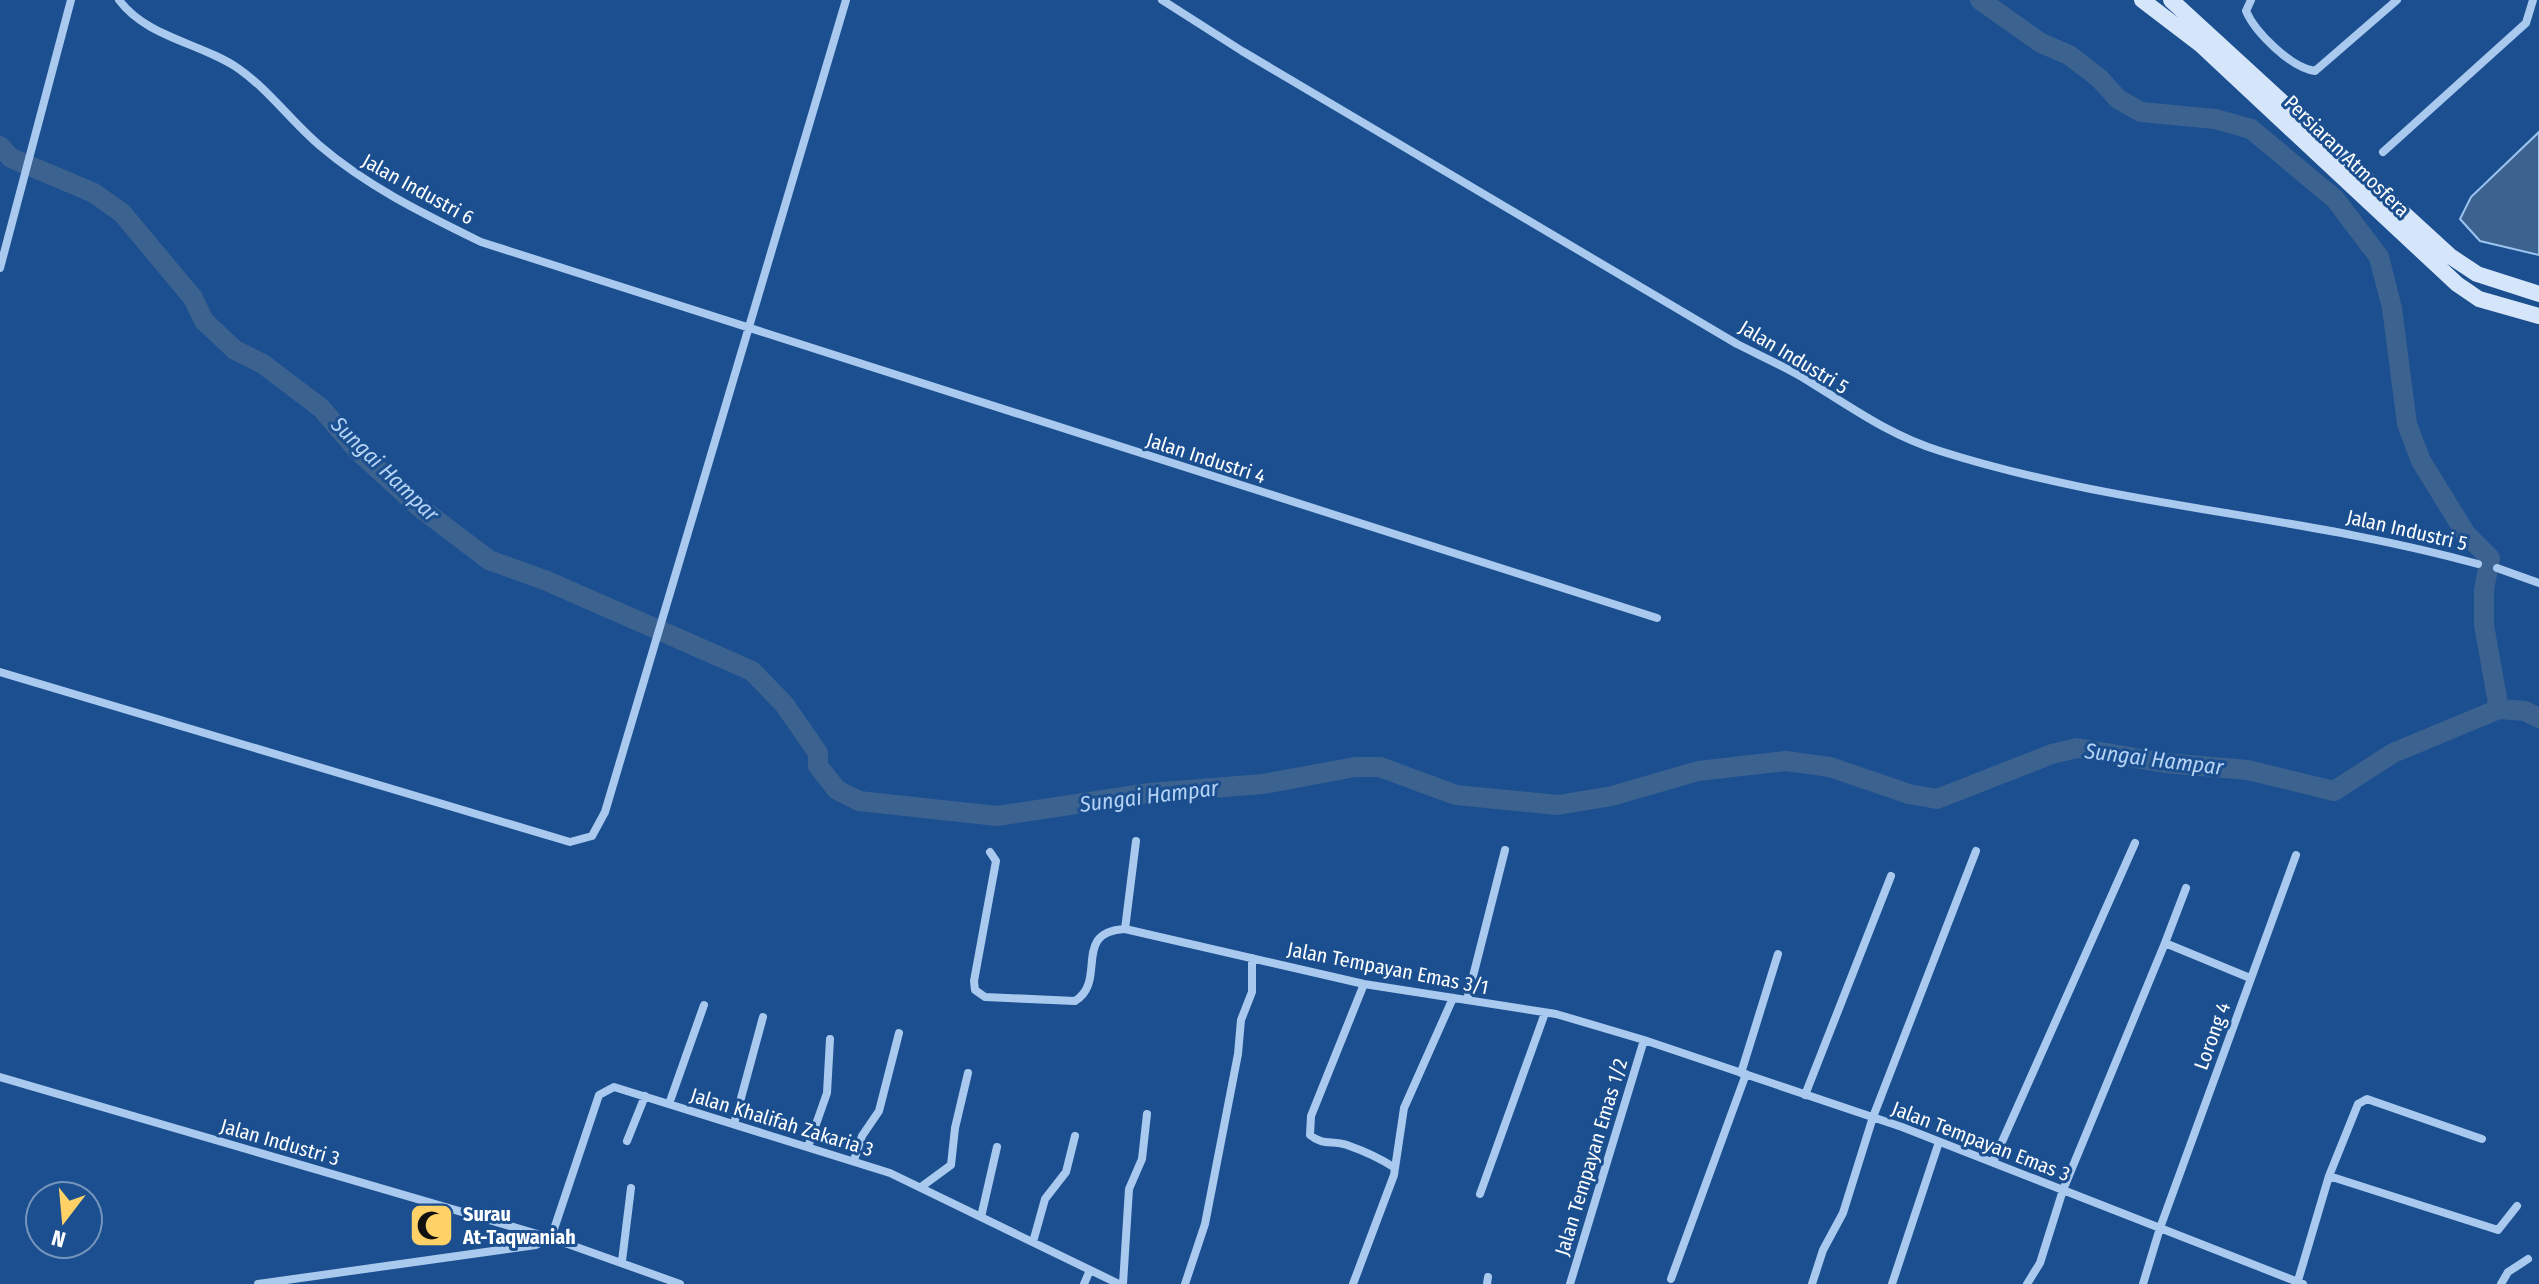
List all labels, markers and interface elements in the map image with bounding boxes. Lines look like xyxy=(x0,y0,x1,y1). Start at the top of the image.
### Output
street label: Persiaran Atmosfera xyxy=(2279,90,2415,222)
street label: Jalan Industri 6 xyxy=(358,148,478,230)
street label: Jalan Industri 5 xyxy=(1735,315,1853,399)
water label: Sungai Hampar xyxy=(325,410,445,528)
street label: Jalan Industri 4 xyxy=(1143,427,1269,489)
street label: Jalan Industri 5 xyxy=(2344,504,2470,556)
water label: Sungai Hampar xyxy=(2082,737,2226,781)
water label: Sungai Hampar xyxy=(1077,774,1221,818)
street label: Jalan Tempayan Emas 3/1 xyxy=(1285,937,1491,999)
street label: Lorong 4 xyxy=(2189,999,2235,1073)
street label: Jalan Tempayan Emas 1/2 xyxy=(1550,1055,1632,1259)
street label: Jalan Khalifah Zakaria 3 xyxy=(687,1083,877,1161)
street label: Jalan Tempayan Emas 3 xyxy=(1889,1096,2073,1186)
street label: Jalan Industri 3 xyxy=(218,1114,342,1170)
north arrow xyxy=(24,1180,104,1260)
mosque icon: Surau At-Taqwaniah xyxy=(408,1201,456,1249)
place label: Surau At-Taqwaniah xyxy=(462,1202,576,1249)
text: N xyxy=(49,1224,69,1254)

